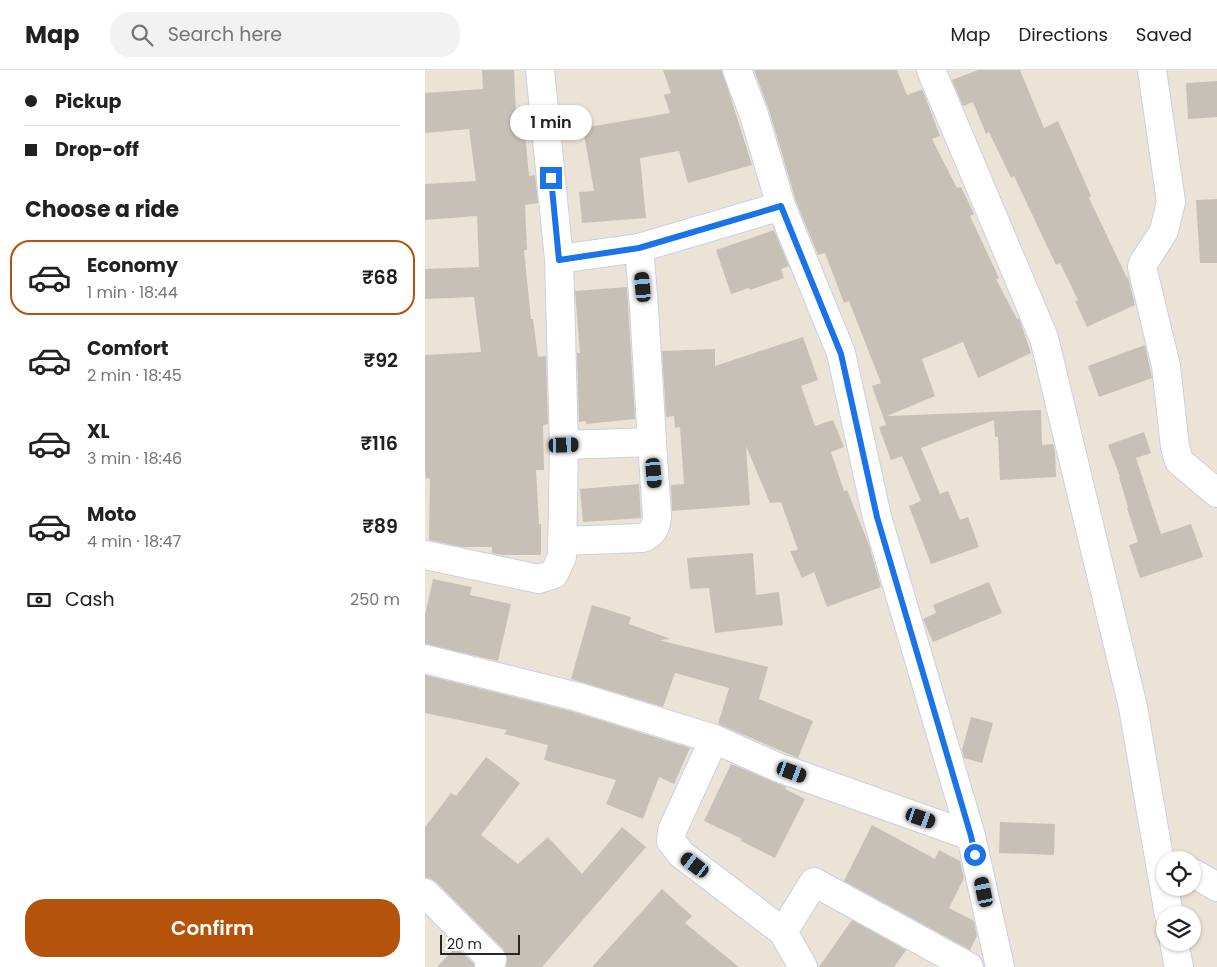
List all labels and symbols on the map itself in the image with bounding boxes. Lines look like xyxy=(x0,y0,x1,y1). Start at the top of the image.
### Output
callout: 1 min xyxy=(510,106,592,140)
route end xyxy=(540,167,562,189)
car xyxy=(634,271,651,303)
car xyxy=(548,437,579,453)
car xyxy=(645,457,662,489)
car xyxy=(775,760,808,784)
car xyxy=(904,806,937,830)
route start xyxy=(964,844,986,866)
car xyxy=(678,850,711,880)
car xyxy=(973,876,994,908)
scale bar xyxy=(440,932,520,955)

